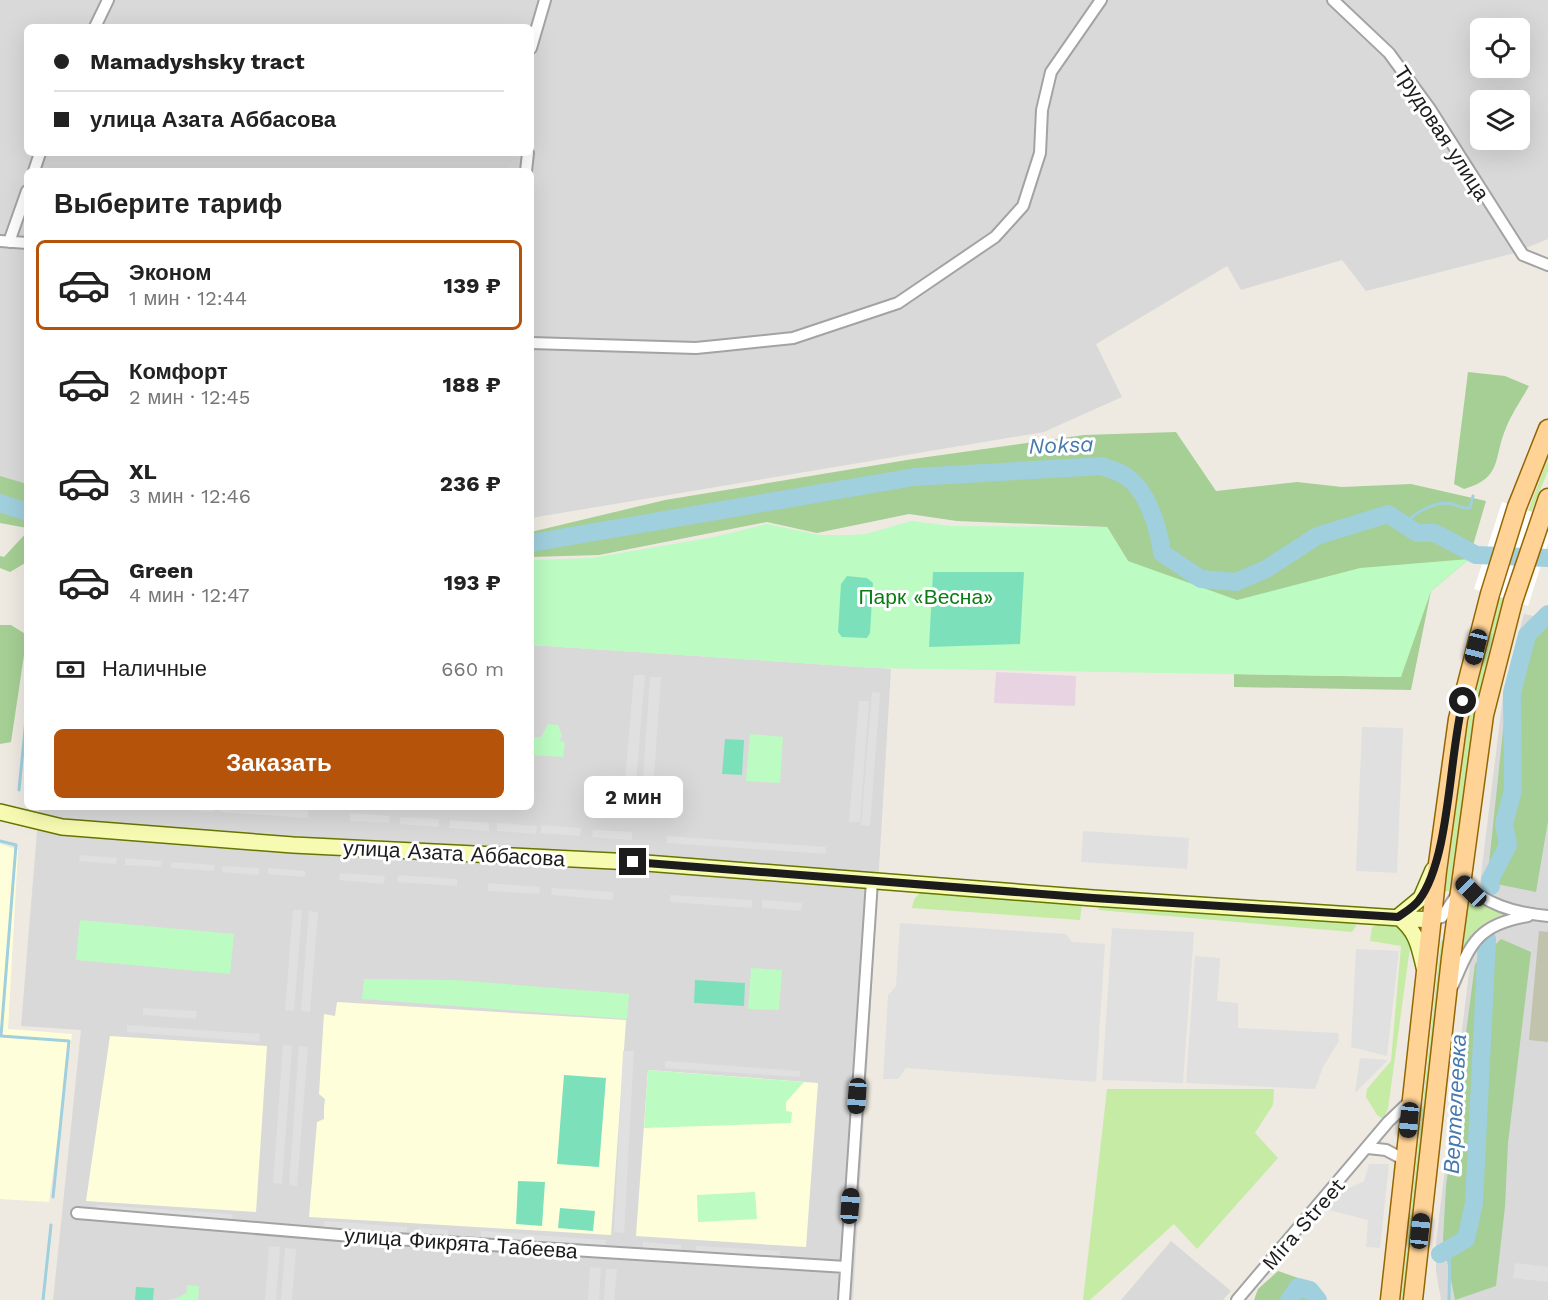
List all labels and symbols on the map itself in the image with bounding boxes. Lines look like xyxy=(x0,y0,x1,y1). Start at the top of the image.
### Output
street label: Трудовая улица xyxy=(1389,61,1495,205)
water label: Noksa xyxy=(1028,431,1094,459)
park label: Парк «Весна» xyxy=(859,584,993,609)
car xyxy=(1463,627,1489,667)
route start xyxy=(1449,687,1476,714)
callout: 2 мин xyxy=(584,775,682,817)
street label: улица Азата Аббасова xyxy=(342,835,566,871)
route end xyxy=(619,848,646,875)
car xyxy=(1452,872,1490,910)
water label: Вертелеевка xyxy=(1439,1033,1471,1175)
car xyxy=(847,1077,867,1115)
car xyxy=(1398,1101,1420,1139)
street label: Mira Street xyxy=(1256,1173,1350,1275)
car xyxy=(840,1187,860,1225)
car xyxy=(1409,1212,1431,1250)
street label: улица Фикрята Табеева xyxy=(343,1222,579,1264)

